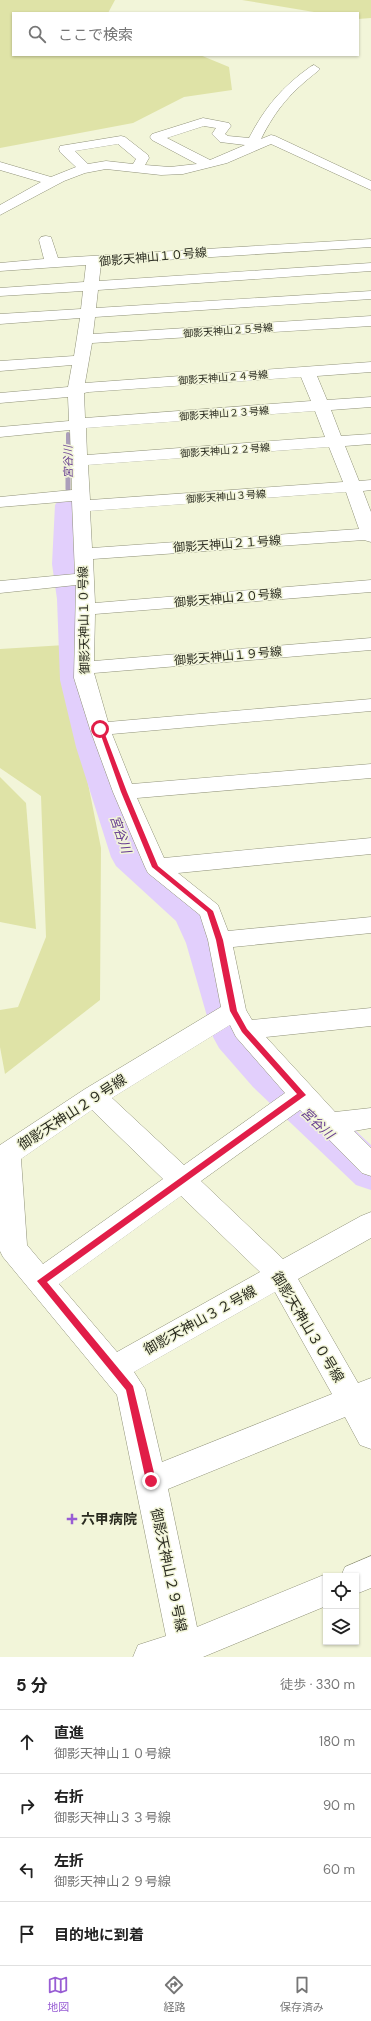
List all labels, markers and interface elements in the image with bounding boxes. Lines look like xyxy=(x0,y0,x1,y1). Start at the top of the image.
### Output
search box xyxy=(12,12,359,56)
icon: search xyxy=(26,23,48,45)
text: ここで検索 xyxy=(58,25,133,45)
street label: 御影天神山１０号線 xyxy=(99,244,207,270)
street label: 御影天神山２５号線 xyxy=(183,321,273,340)
street label: 御影天神山２４号線 xyxy=(178,368,268,387)
street label: 御影天神山２３号線 xyxy=(179,404,269,423)
street label: 御影天神山２２号線 xyxy=(180,441,270,460)
water label: 宮谷川 xyxy=(61,444,75,479)
street label: 御影天神山３号線 xyxy=(186,487,266,506)
street label: 御影天神山２１号線 xyxy=(173,532,281,556)
street label: 御影天神山１０号線 xyxy=(75,566,93,674)
street label: 御影天神山２０号線 xyxy=(174,585,282,611)
street label: 御影天神山１９号線 xyxy=(174,643,282,669)
route start xyxy=(91,720,109,738)
water label: 宮谷川 xyxy=(106,813,136,857)
street label: 御影天神山２９号線 xyxy=(14,1070,130,1154)
water label: 宮谷川 xyxy=(298,1104,339,1144)
street label: 御影天神山３０号線 xyxy=(268,1268,348,1386)
street label: 御影天神山３２号線 xyxy=(141,1282,259,1358)
route end xyxy=(142,1472,160,1490)
street label: 御影天神山２９号線 xyxy=(147,1507,191,1633)
place label: 六甲病院 xyxy=(81,1510,137,1528)
marker: 六甲病院 xyxy=(66,1513,78,1525)
map controls xyxy=(323,1573,359,1645)
button: locate xyxy=(323,1573,359,1609)
button: layers xyxy=(323,1609,359,1645)
text: 5 分 xyxy=(16,1674,48,1696)
text: 徒歩 · 330 m xyxy=(280,1676,355,1693)
text: 直進 xyxy=(54,1723,84,1743)
icon: ahead xyxy=(16,1731,38,1753)
text: 180 m xyxy=(319,1733,355,1750)
text: 御影天神山１０号線 xyxy=(54,1745,171,1762)
text: 右折 xyxy=(54,1787,84,1807)
icon: right xyxy=(16,1795,38,1817)
text: 90 m xyxy=(323,1797,355,1814)
text: 御影天神山３３号線 xyxy=(54,1809,171,1826)
text: 左折 xyxy=(54,1851,84,1871)
icon: left xyxy=(16,1859,38,1881)
text: 60 m xyxy=(323,1861,355,1878)
text: 御影天神山２９号線 xyxy=(54,1873,171,1890)
icon: arrive xyxy=(16,1923,38,1945)
text: 目的地に到着 xyxy=(54,1925,144,1945)
tab: 地図 xyxy=(47,1974,69,2014)
tab: 経路 xyxy=(163,1974,185,2014)
tab: 保存済み xyxy=(280,1974,324,2014)

